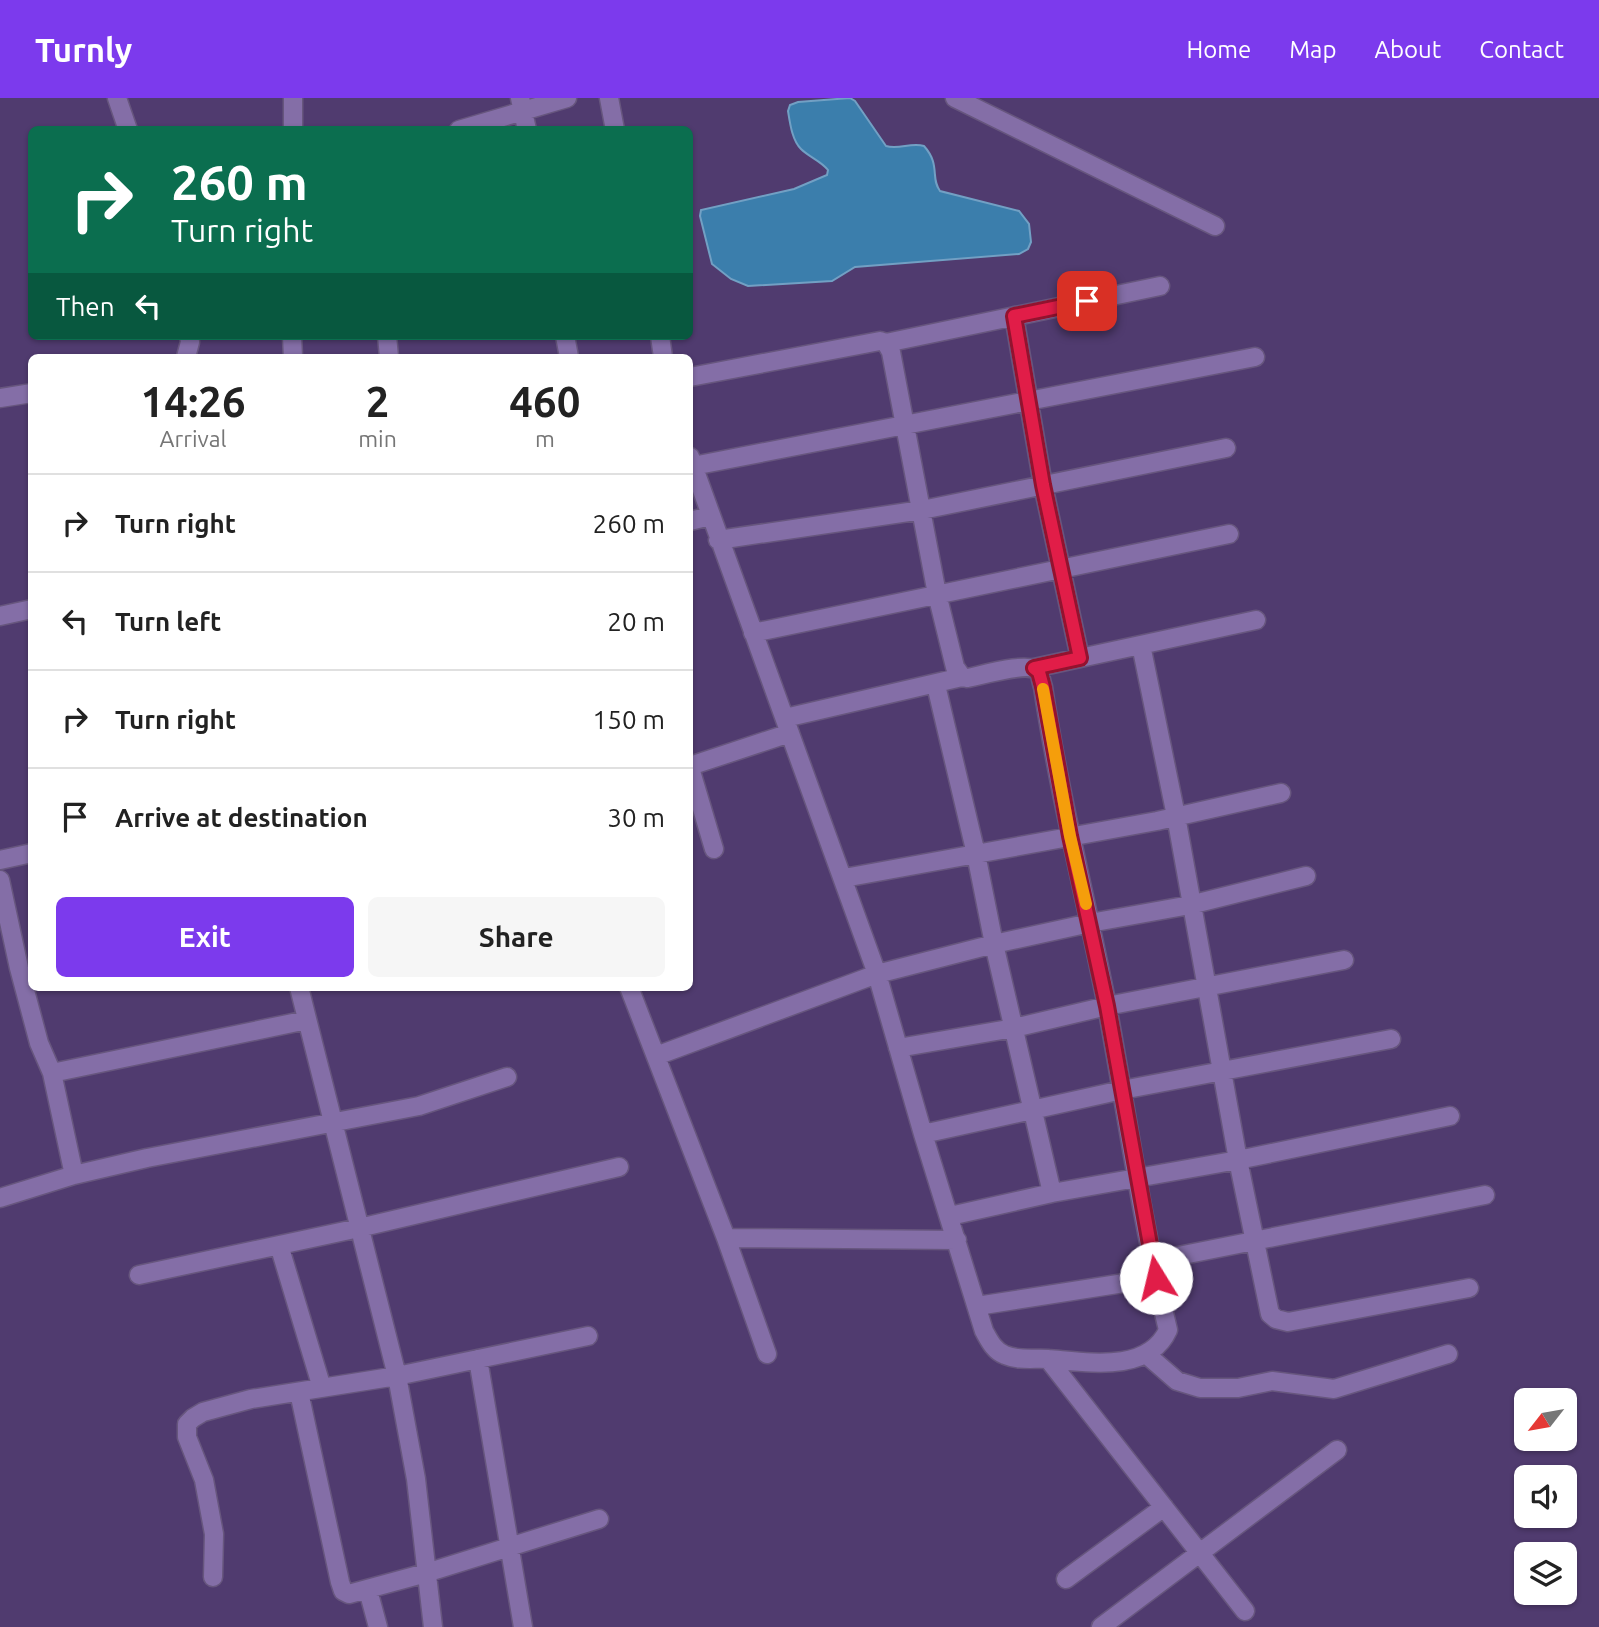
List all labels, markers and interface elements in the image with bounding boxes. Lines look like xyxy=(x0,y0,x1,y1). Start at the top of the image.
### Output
text: Turnly xyxy=(35,31,132,68)
text: Home xyxy=(1186,36,1251,63)
text: Map xyxy=(1289,36,1336,63)
text: About xyxy=(1374,36,1441,63)
text: Contact xyxy=(1479,36,1564,63)
icon: right xyxy=(56,154,147,245)
text: 260 m xyxy=(171,154,308,209)
text: Turn right xyxy=(171,212,313,248)
pin xyxy=(1057,271,1117,331)
icon: arrive xyxy=(1068,282,1106,320)
icon: left xyxy=(129,287,167,325)
text: Then xyxy=(56,292,115,321)
text: 14:26 xyxy=(141,378,246,425)
text: 2 xyxy=(366,378,389,425)
text: 460 xyxy=(509,378,580,425)
text: Arrival xyxy=(160,426,227,451)
text: min xyxy=(358,426,397,451)
text: m xyxy=(535,426,555,451)
icon: right xyxy=(56,504,94,542)
text: Turn right xyxy=(115,509,236,538)
text: 260 m xyxy=(593,509,665,538)
icon: left xyxy=(56,602,94,640)
text: Turn left xyxy=(115,607,221,636)
text: 20 m xyxy=(607,607,665,636)
icon: right xyxy=(56,700,94,738)
text: Turn right xyxy=(115,705,236,734)
text: 150 m xyxy=(593,705,665,734)
icon: arrive xyxy=(56,798,94,836)
text: Arrive at destination xyxy=(115,803,368,832)
text: 30 m xyxy=(607,803,665,832)
button: Exit xyxy=(56,897,354,977)
button: Share xyxy=(368,897,665,977)
position arrow xyxy=(1119,1241,1193,1315)
north arrow xyxy=(1514,1388,1577,1451)
map controls xyxy=(1514,1388,1577,1605)
button: sound xyxy=(1514,1465,1577,1528)
button: layers xyxy=(1514,1542,1577,1605)

